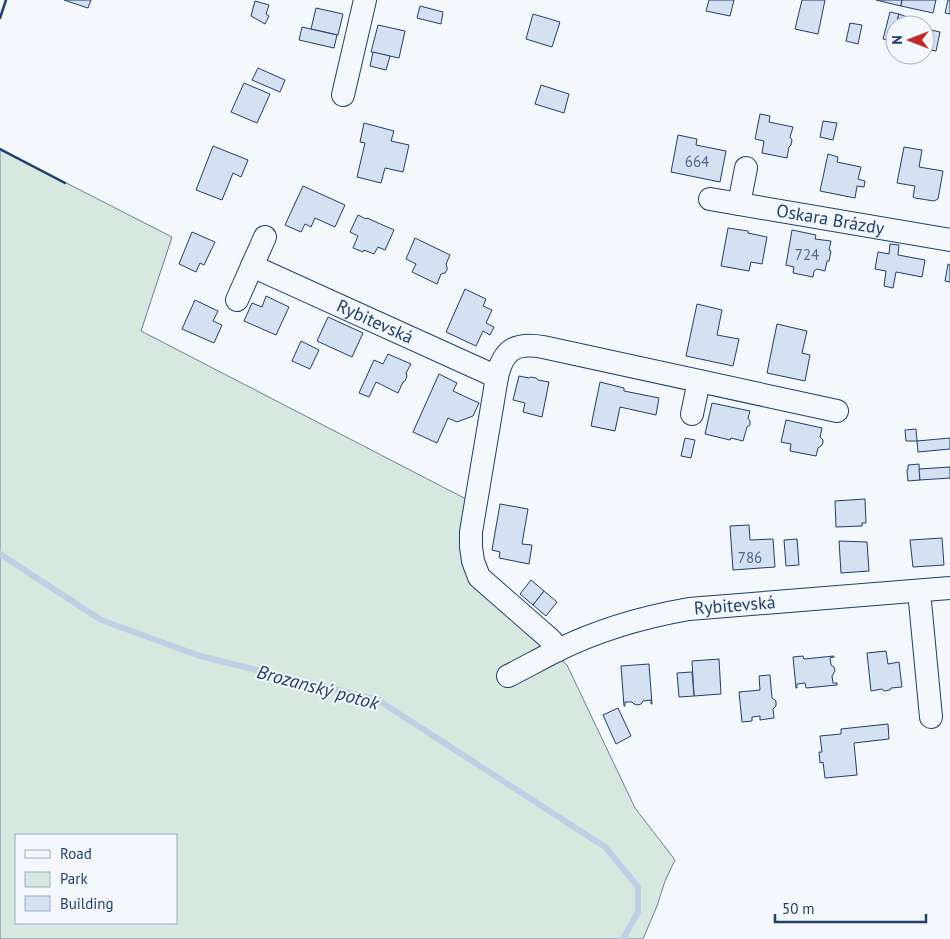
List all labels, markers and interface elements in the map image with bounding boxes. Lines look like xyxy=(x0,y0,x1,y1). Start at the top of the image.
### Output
north arrow xyxy=(885,15,935,65)
text: N xyxy=(888,35,906,45)
house number: 664 xyxy=(685,152,709,171)
street label: Oskara Brázdy xyxy=(775,199,887,240)
house number: 724 xyxy=(795,245,819,264)
street label: Rybitevská xyxy=(333,294,417,349)
house number: 786 xyxy=(738,548,762,567)
street label: Rybitevská xyxy=(693,590,776,620)
water label: Brozanský potok xyxy=(254,659,383,715)
legend xyxy=(15,834,178,924)
text: Road xyxy=(60,844,92,863)
text: Park xyxy=(60,869,88,888)
scale bar xyxy=(775,892,926,924)
text: Building xyxy=(60,894,114,913)
text: 50 m xyxy=(782,899,815,918)

